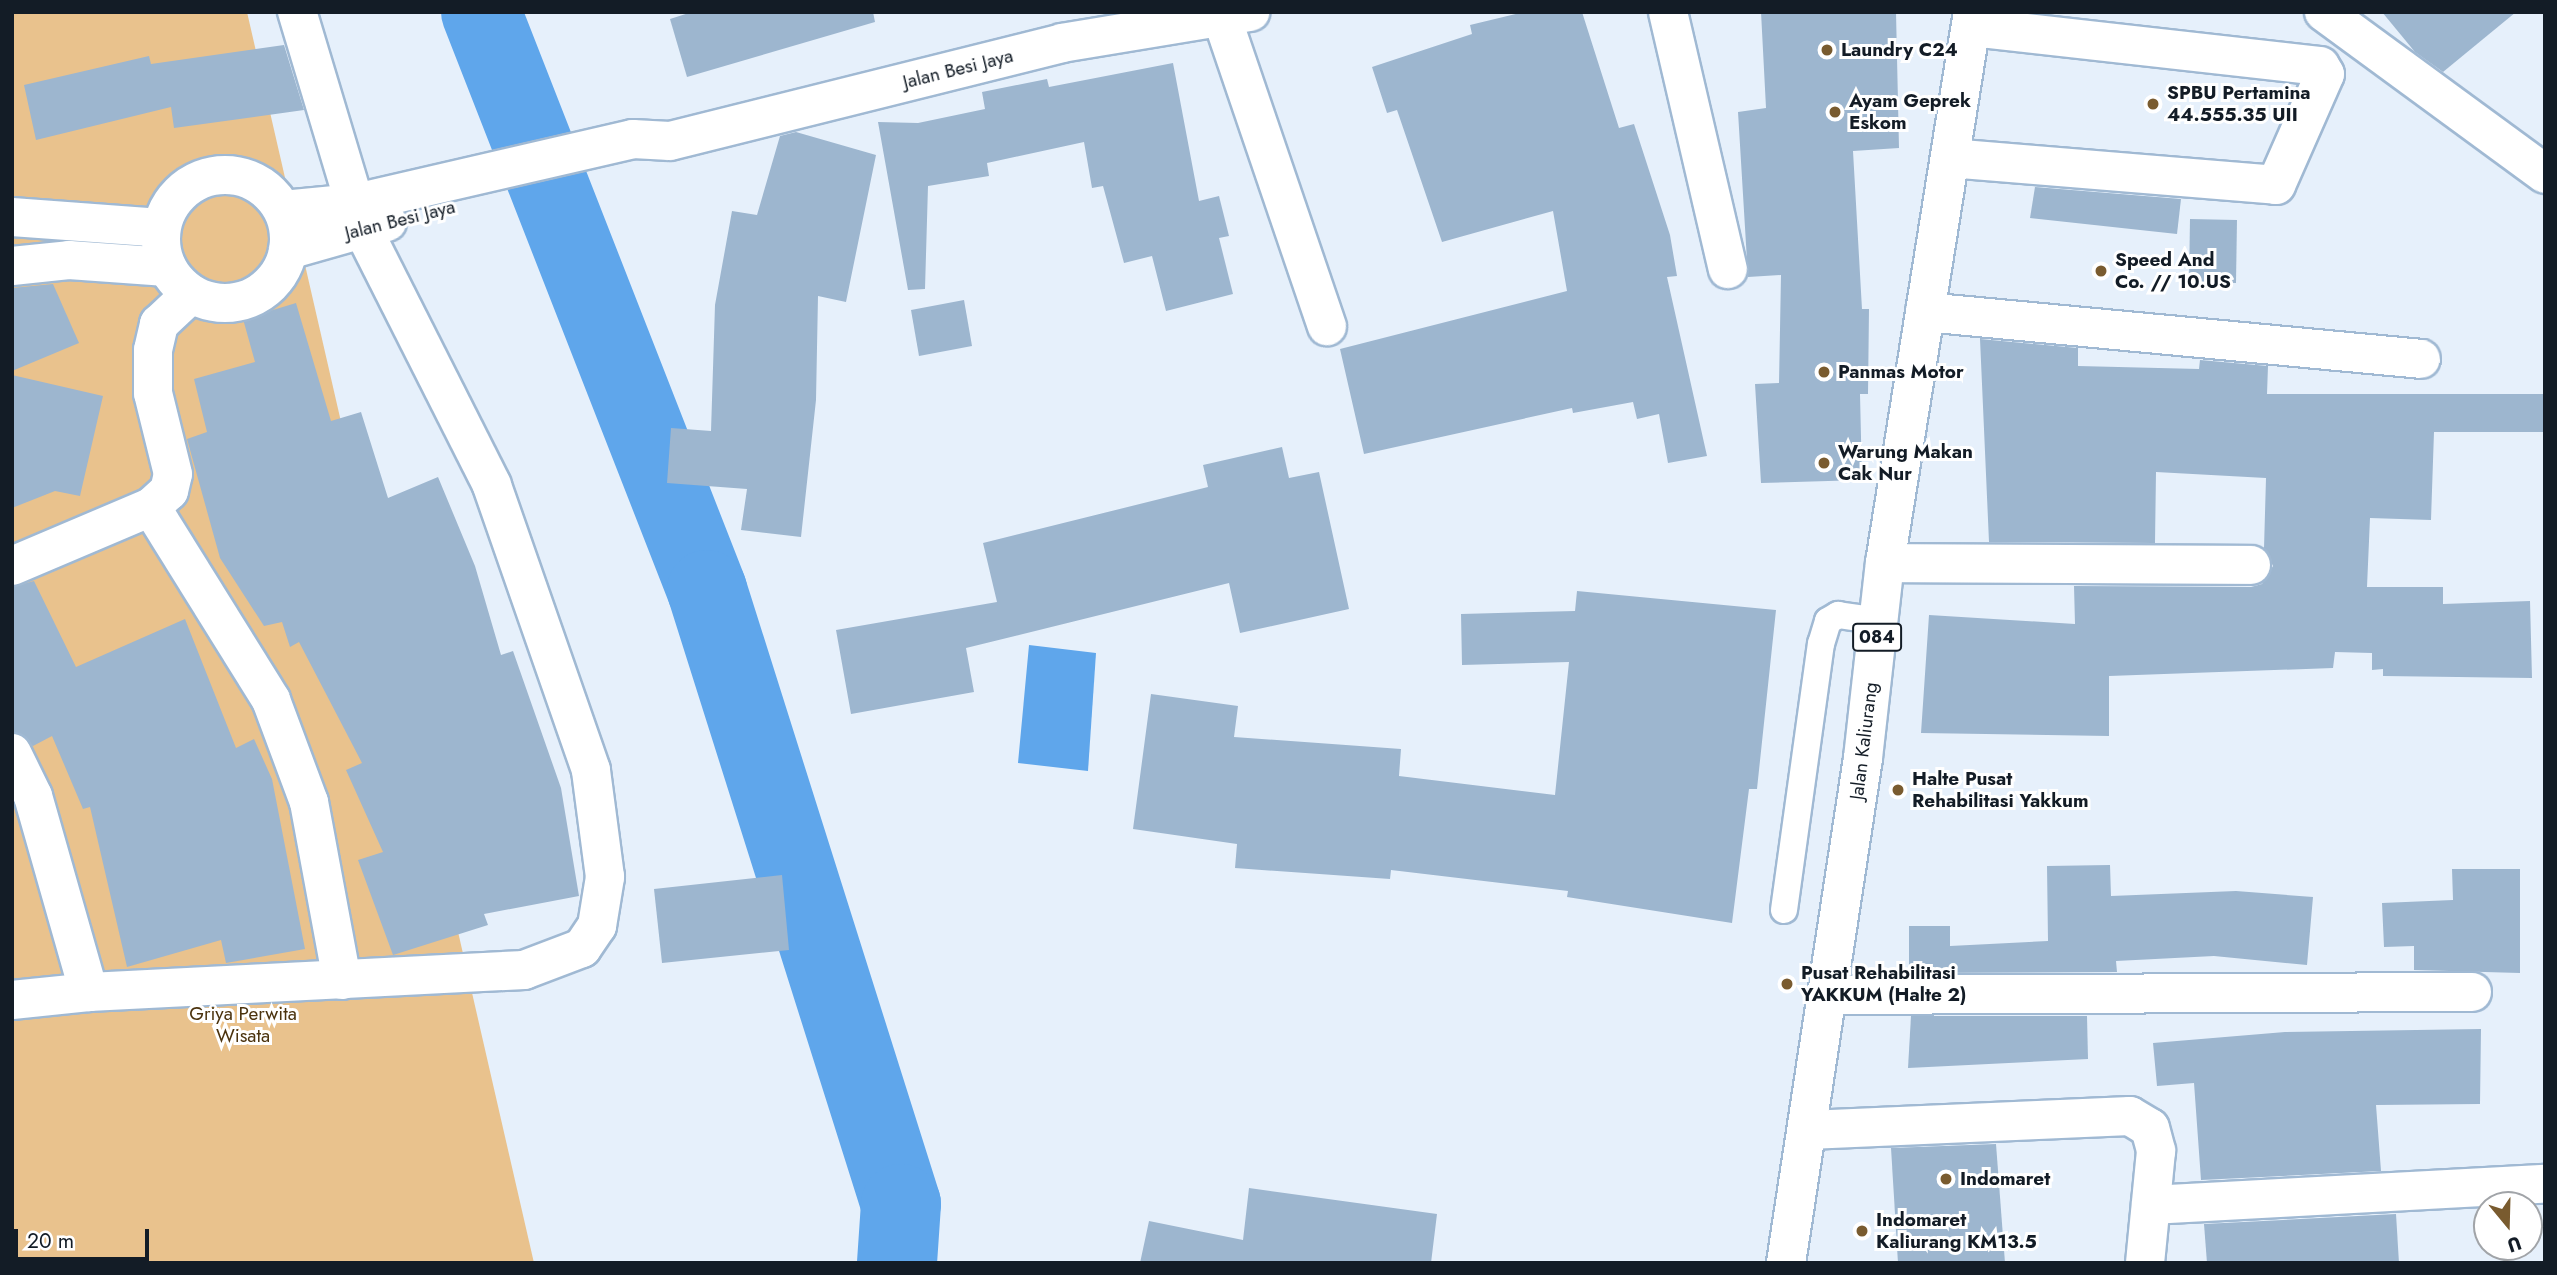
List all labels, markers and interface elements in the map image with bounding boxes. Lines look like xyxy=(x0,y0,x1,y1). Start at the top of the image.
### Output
place label: Laundry C24 xyxy=(1841,39,1958,61)
marker: Laundry C24 xyxy=(1819,42,1835,58)
street label: Jalan Besi Jaya xyxy=(901,44,1015,94)
place label: SPBU Pertamina 44.555.35 UII xyxy=(2167,82,2311,126)
place label: Ayam Geprek Eskom xyxy=(1849,90,1971,134)
marker: SPBU Pertamina 44.555.35 UII xyxy=(2145,96,2161,112)
marker: Ayam Geprek Eskom xyxy=(1827,104,1843,120)
street label: Jalan Besi Jaya xyxy=(343,195,457,245)
place label: Speed And Co. // 10.US xyxy=(2115,249,2231,293)
marker: Speed And Co. // 10.US xyxy=(2093,263,2109,279)
place label: Panmas Motor xyxy=(1838,361,1964,383)
marker: Panmas Motor xyxy=(1816,364,1832,380)
place label: Warung Makan Cak Nur xyxy=(1838,441,1973,485)
marker: Warung Makan Cak Nur xyxy=(1816,455,1832,471)
road number: 084 xyxy=(1851,622,1903,652)
street label: Jalan Kaliurang xyxy=(1845,681,1883,801)
place label: Halte Pusat Rehabilitasi Yakkum xyxy=(1912,768,2089,812)
marker: Halte Pusat Rehabilitasi Yakkum xyxy=(1890,782,1906,798)
place label: Pusat Rehabilitasi YAKKUM (Halte 2) xyxy=(1801,962,1966,1006)
marker: Pusat Rehabilitasi YAKKUM (Halte 2) xyxy=(1779,976,1795,992)
park label: Griya Perwita Wisata xyxy=(189,1003,297,1047)
place label: Indomaret xyxy=(1960,1168,2050,1190)
marker: Indomaret xyxy=(1938,1171,1954,1187)
north arrow xyxy=(2473,1191,2543,1261)
place label: Indomaret Kaliurang KM13.5 xyxy=(1876,1209,2037,1253)
scale bar xyxy=(18,1216,152,1260)
marker: Indomaret Kaliurang KM13.5 xyxy=(1854,1223,1870,1239)
text: 20 m xyxy=(27,1226,74,1256)
text: U xyxy=(2504,1230,2525,1259)

